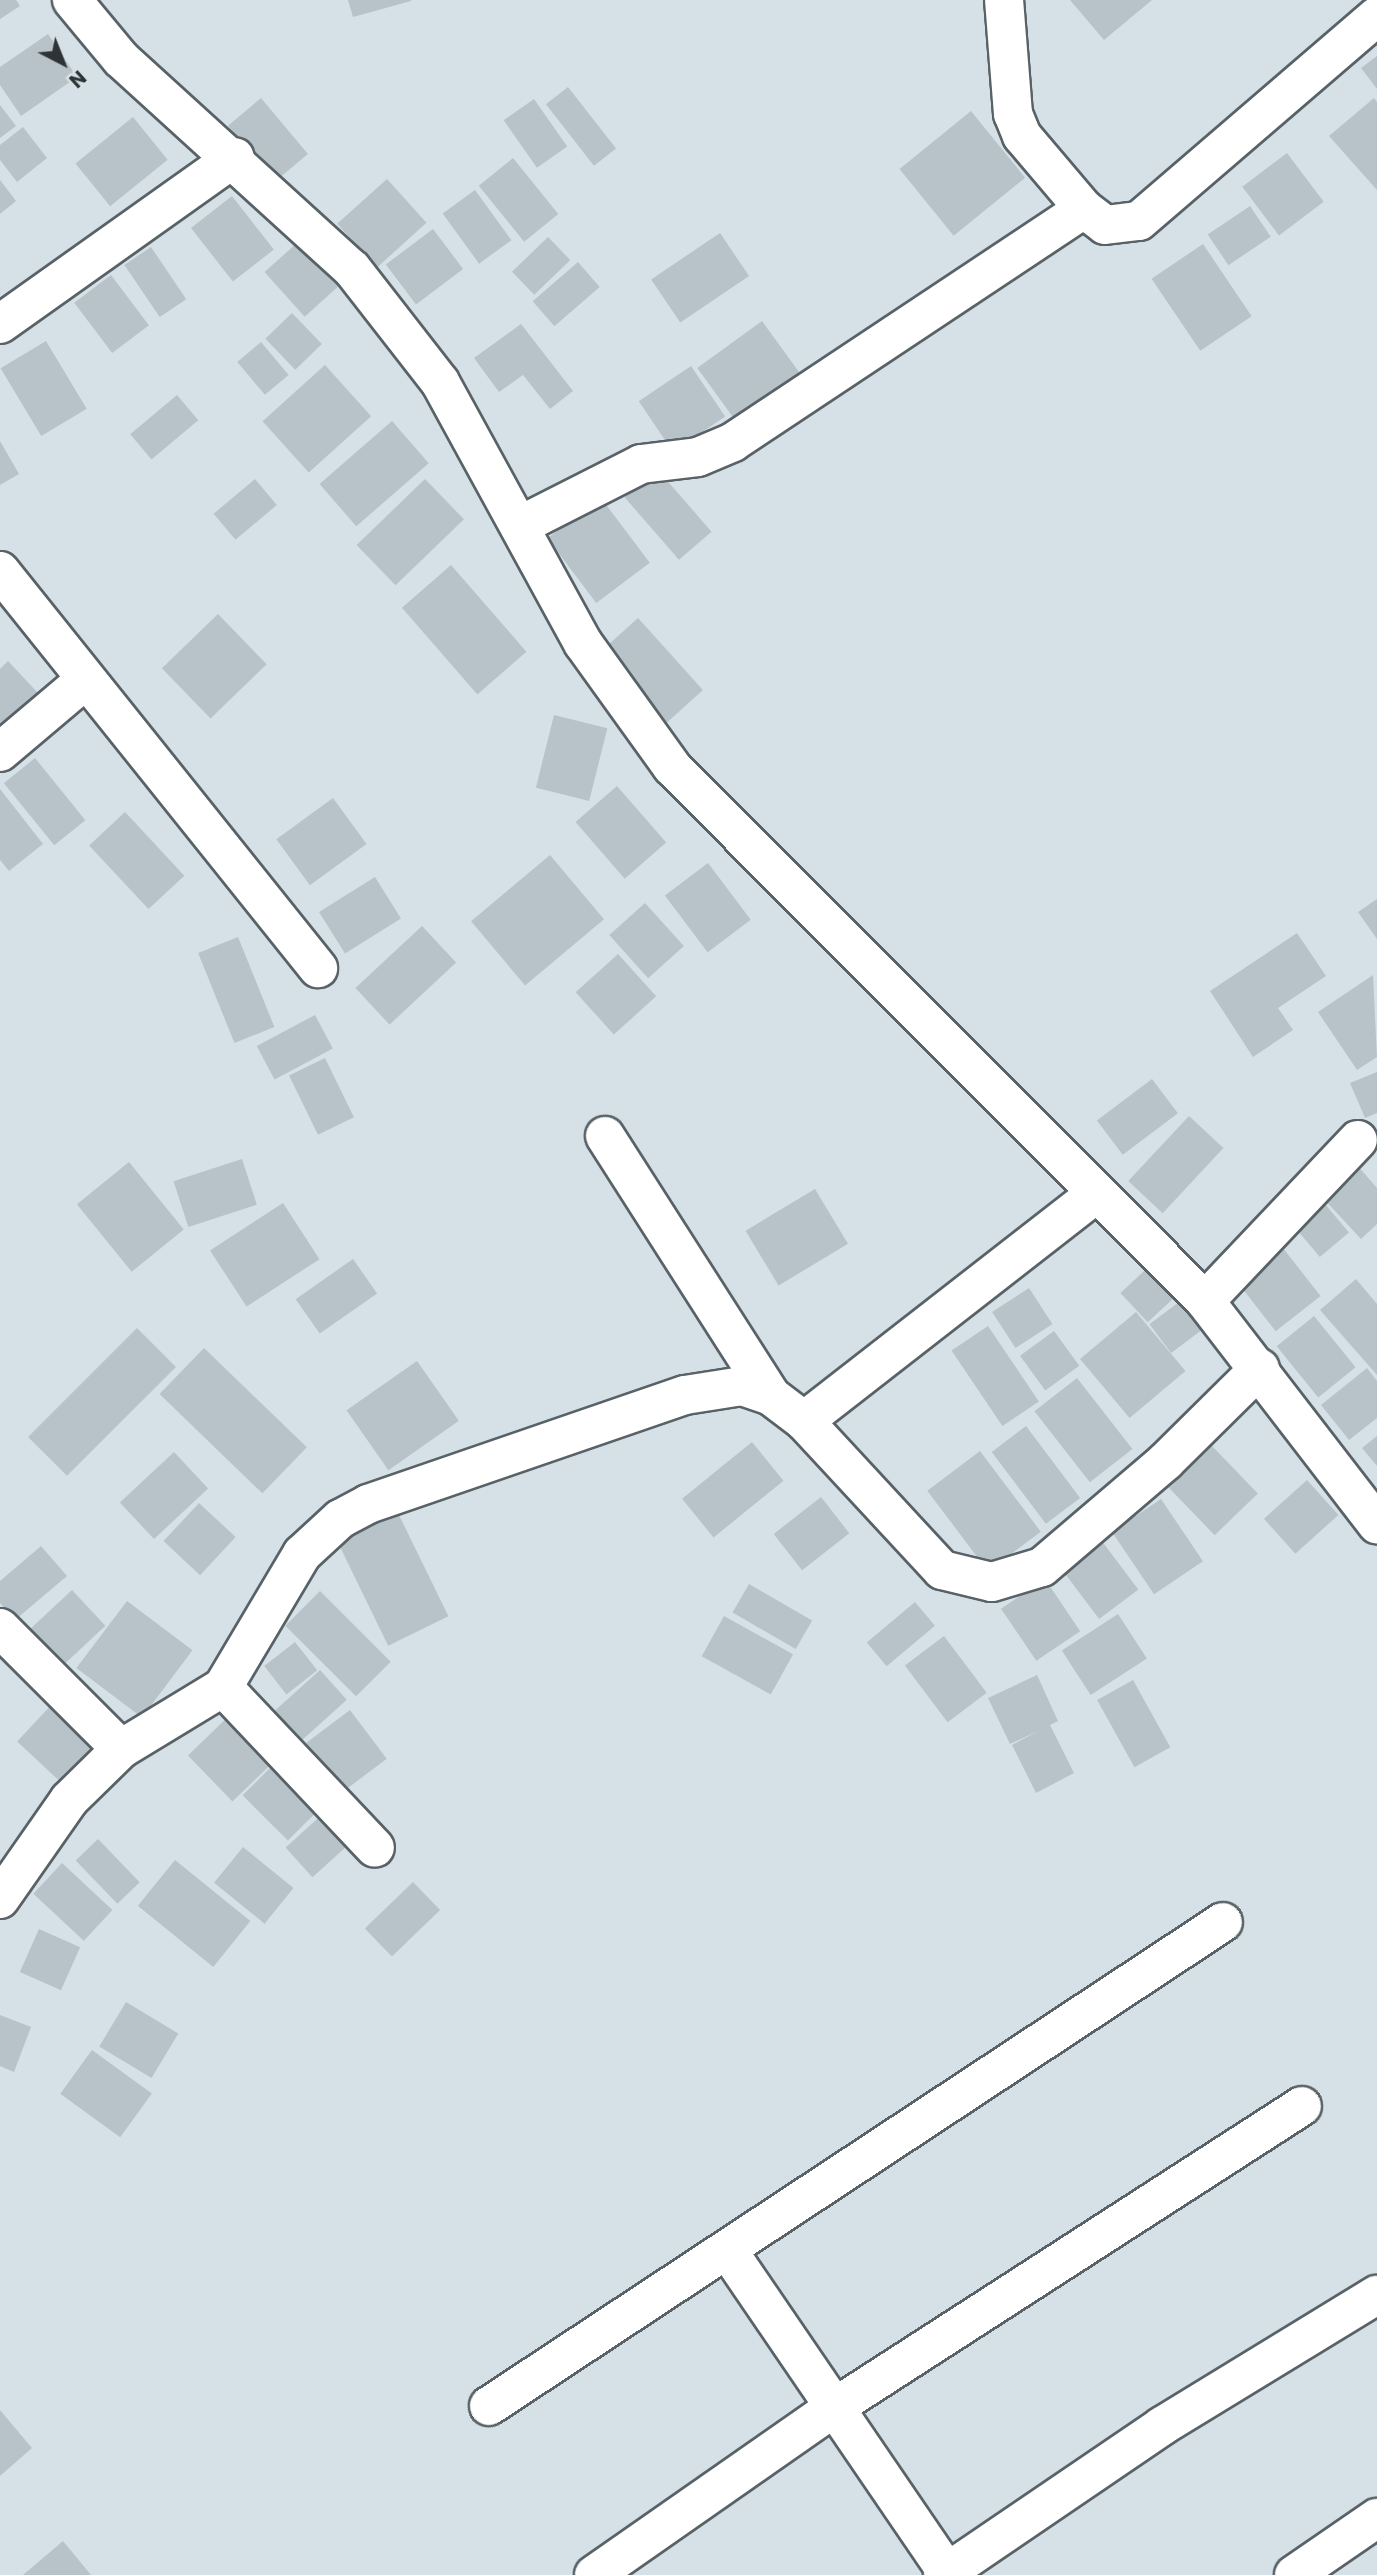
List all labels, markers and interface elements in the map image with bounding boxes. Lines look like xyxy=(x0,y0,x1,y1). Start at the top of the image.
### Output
north arrow xyxy=(28,28,98,98)
text: N xyxy=(63,64,92,94)

